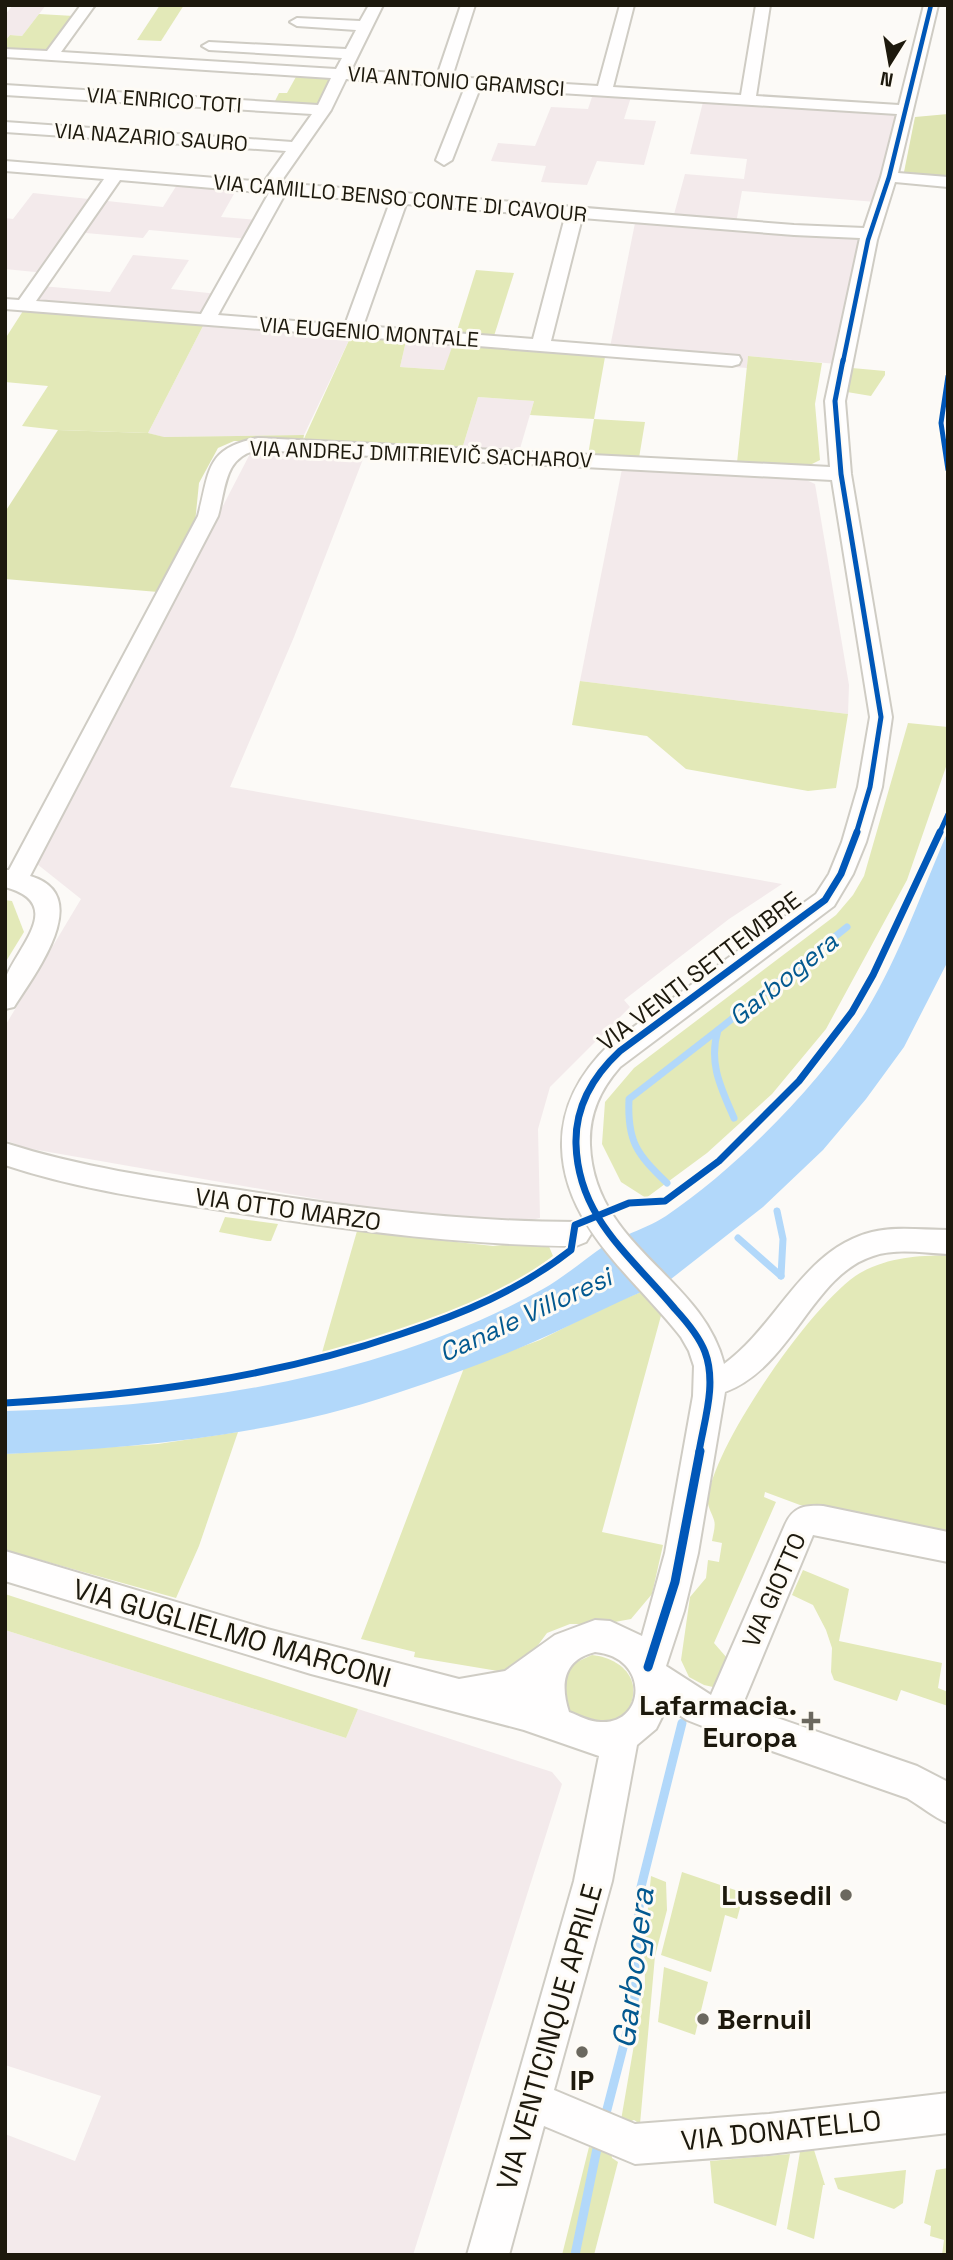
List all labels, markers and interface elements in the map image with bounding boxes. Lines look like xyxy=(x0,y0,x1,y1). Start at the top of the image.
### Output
north arrow xyxy=(855,28,925,98)
street label: VIA ANTONIO GRAMSCI xyxy=(347,60,565,102)
text: N xyxy=(878,66,895,93)
street label: VIA ENRICO TOTI xyxy=(85,81,243,119)
street label: VIA NAZARIO SAURO xyxy=(53,117,249,157)
street label: VIA CAMILLO BENSO CONTE DI CAVOUR xyxy=(212,168,588,228)
street label: VIA EUGENIO MONTALE xyxy=(258,311,480,353)
street label: VIA ANDREJ DMITRIEVIČ SACHAROV xyxy=(249,435,593,473)
street label: VIA VENTI SETTEMBRE xyxy=(591,884,807,1058)
water label: Garbogera xyxy=(721,924,845,1033)
street label: VIA OTTO MARZO xyxy=(193,1181,383,1237)
water label: Canale Villoresi xyxy=(433,1259,619,1370)
street label: VIA GIOTTO xyxy=(735,1528,813,1652)
street label: VIA GUGLIELMO MARCONI xyxy=(69,1570,395,1696)
place label: Lafarmacia. Europa xyxy=(639,1687,797,1755)
marker: Lafarmacia. Europa xyxy=(803,1713,819,1729)
place label: Lussedil xyxy=(721,1877,832,1913)
street label: VIA VENTICINQUE APRILE xyxy=(488,1880,610,2194)
water label: Garbogera xyxy=(603,1885,663,2051)
marker: Lussedil xyxy=(838,1887,854,1903)
place label: Bernuil xyxy=(717,2001,812,2037)
marker: Bernuil xyxy=(695,2011,711,2027)
marker: IP xyxy=(574,2044,590,2060)
place label: IP xyxy=(570,2062,594,2098)
street label: VIA DONATELLO xyxy=(679,2102,883,2158)

